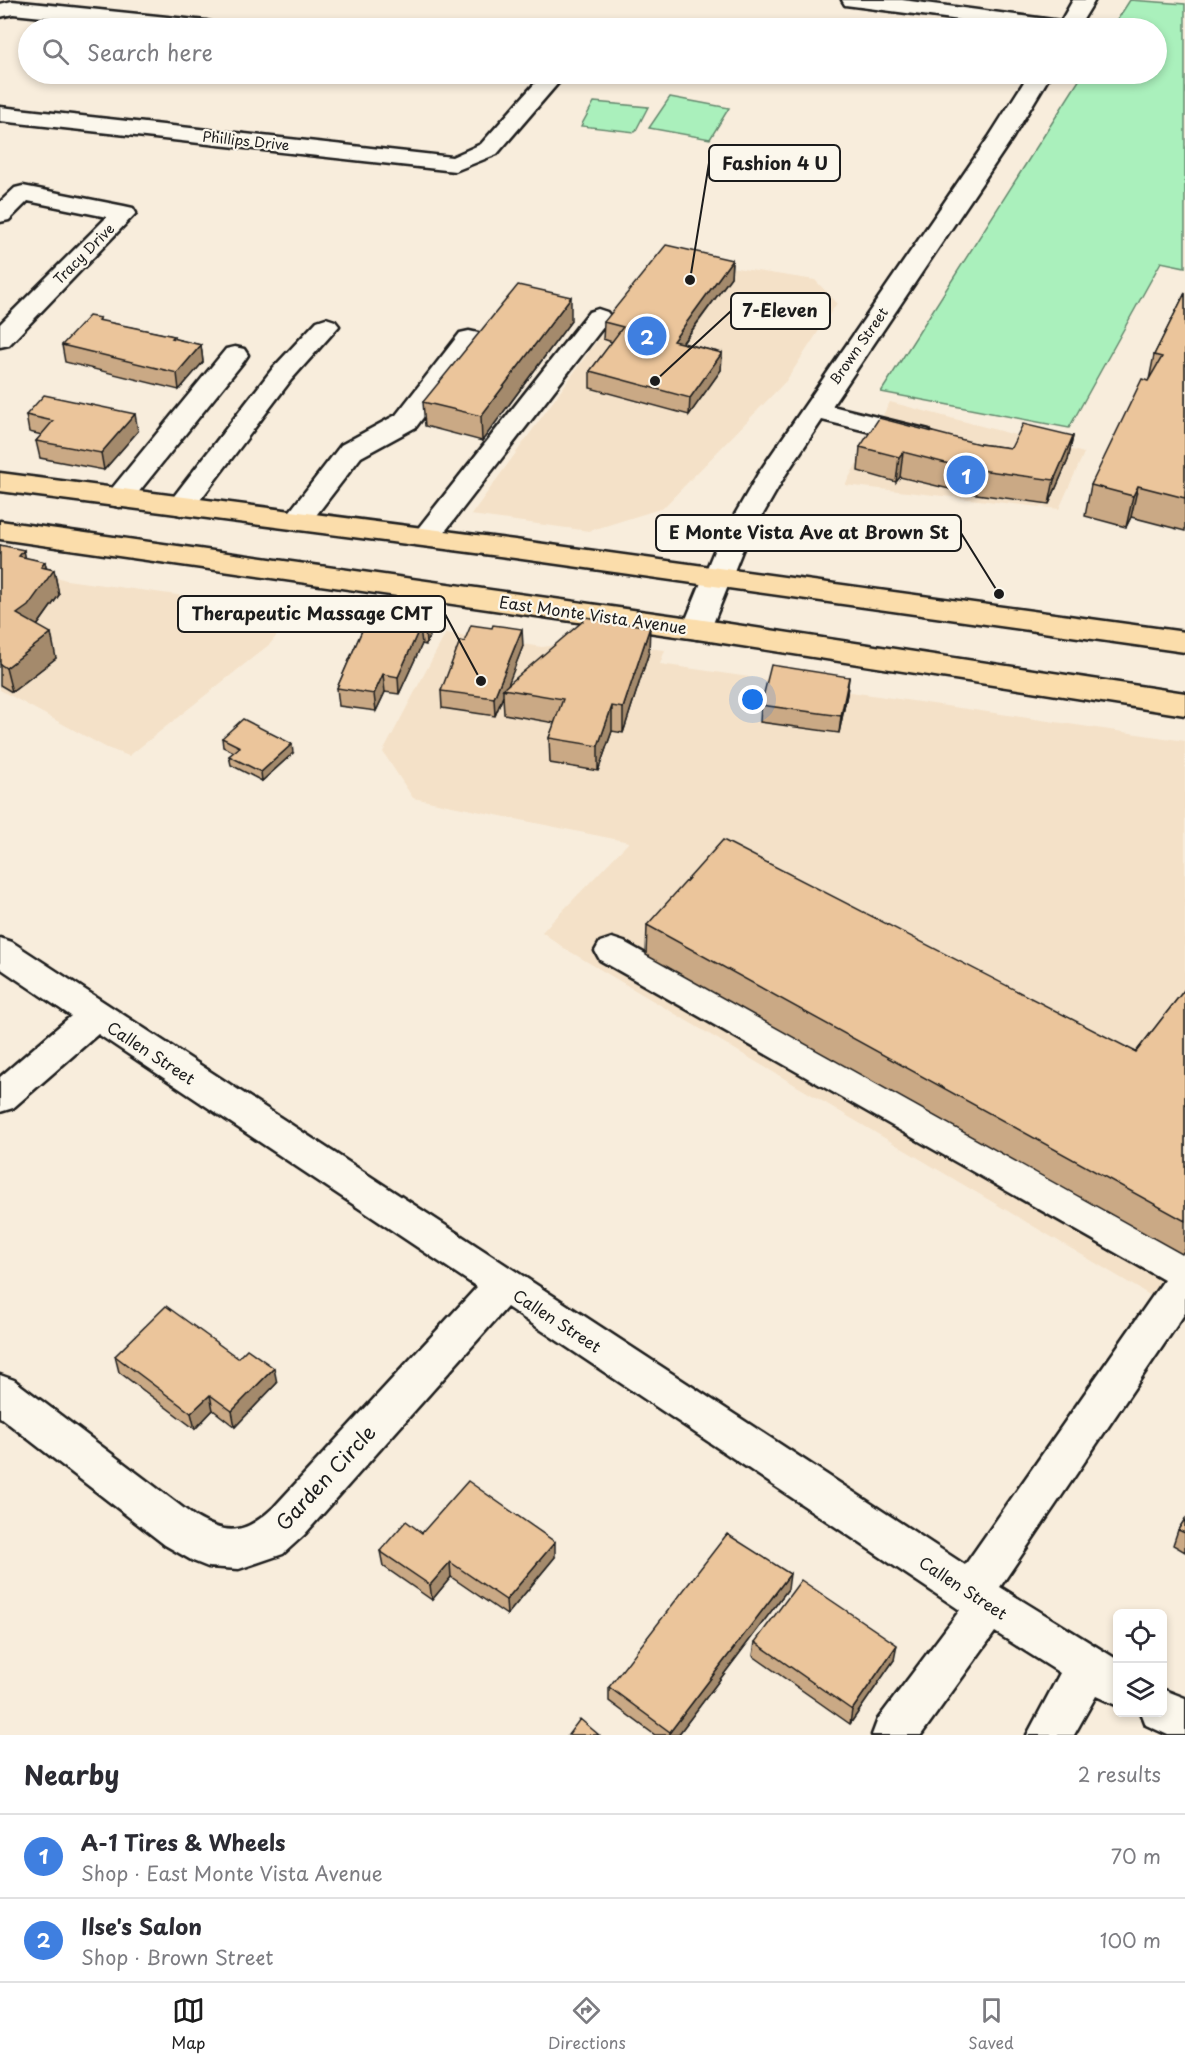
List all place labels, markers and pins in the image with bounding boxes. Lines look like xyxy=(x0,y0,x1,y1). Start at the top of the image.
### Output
callout: Fashion 4 U xyxy=(709,145,840,181)
callout: 7-Eleven xyxy=(731,293,830,329)
pin: 2 xyxy=(628,314,666,358)
pin: 1 xyxy=(946,452,986,498)
callout: E Monte Vista Ave at Brown St xyxy=(656,515,961,551)
callout: Therapeutic Massage CMT xyxy=(178,596,445,632)

